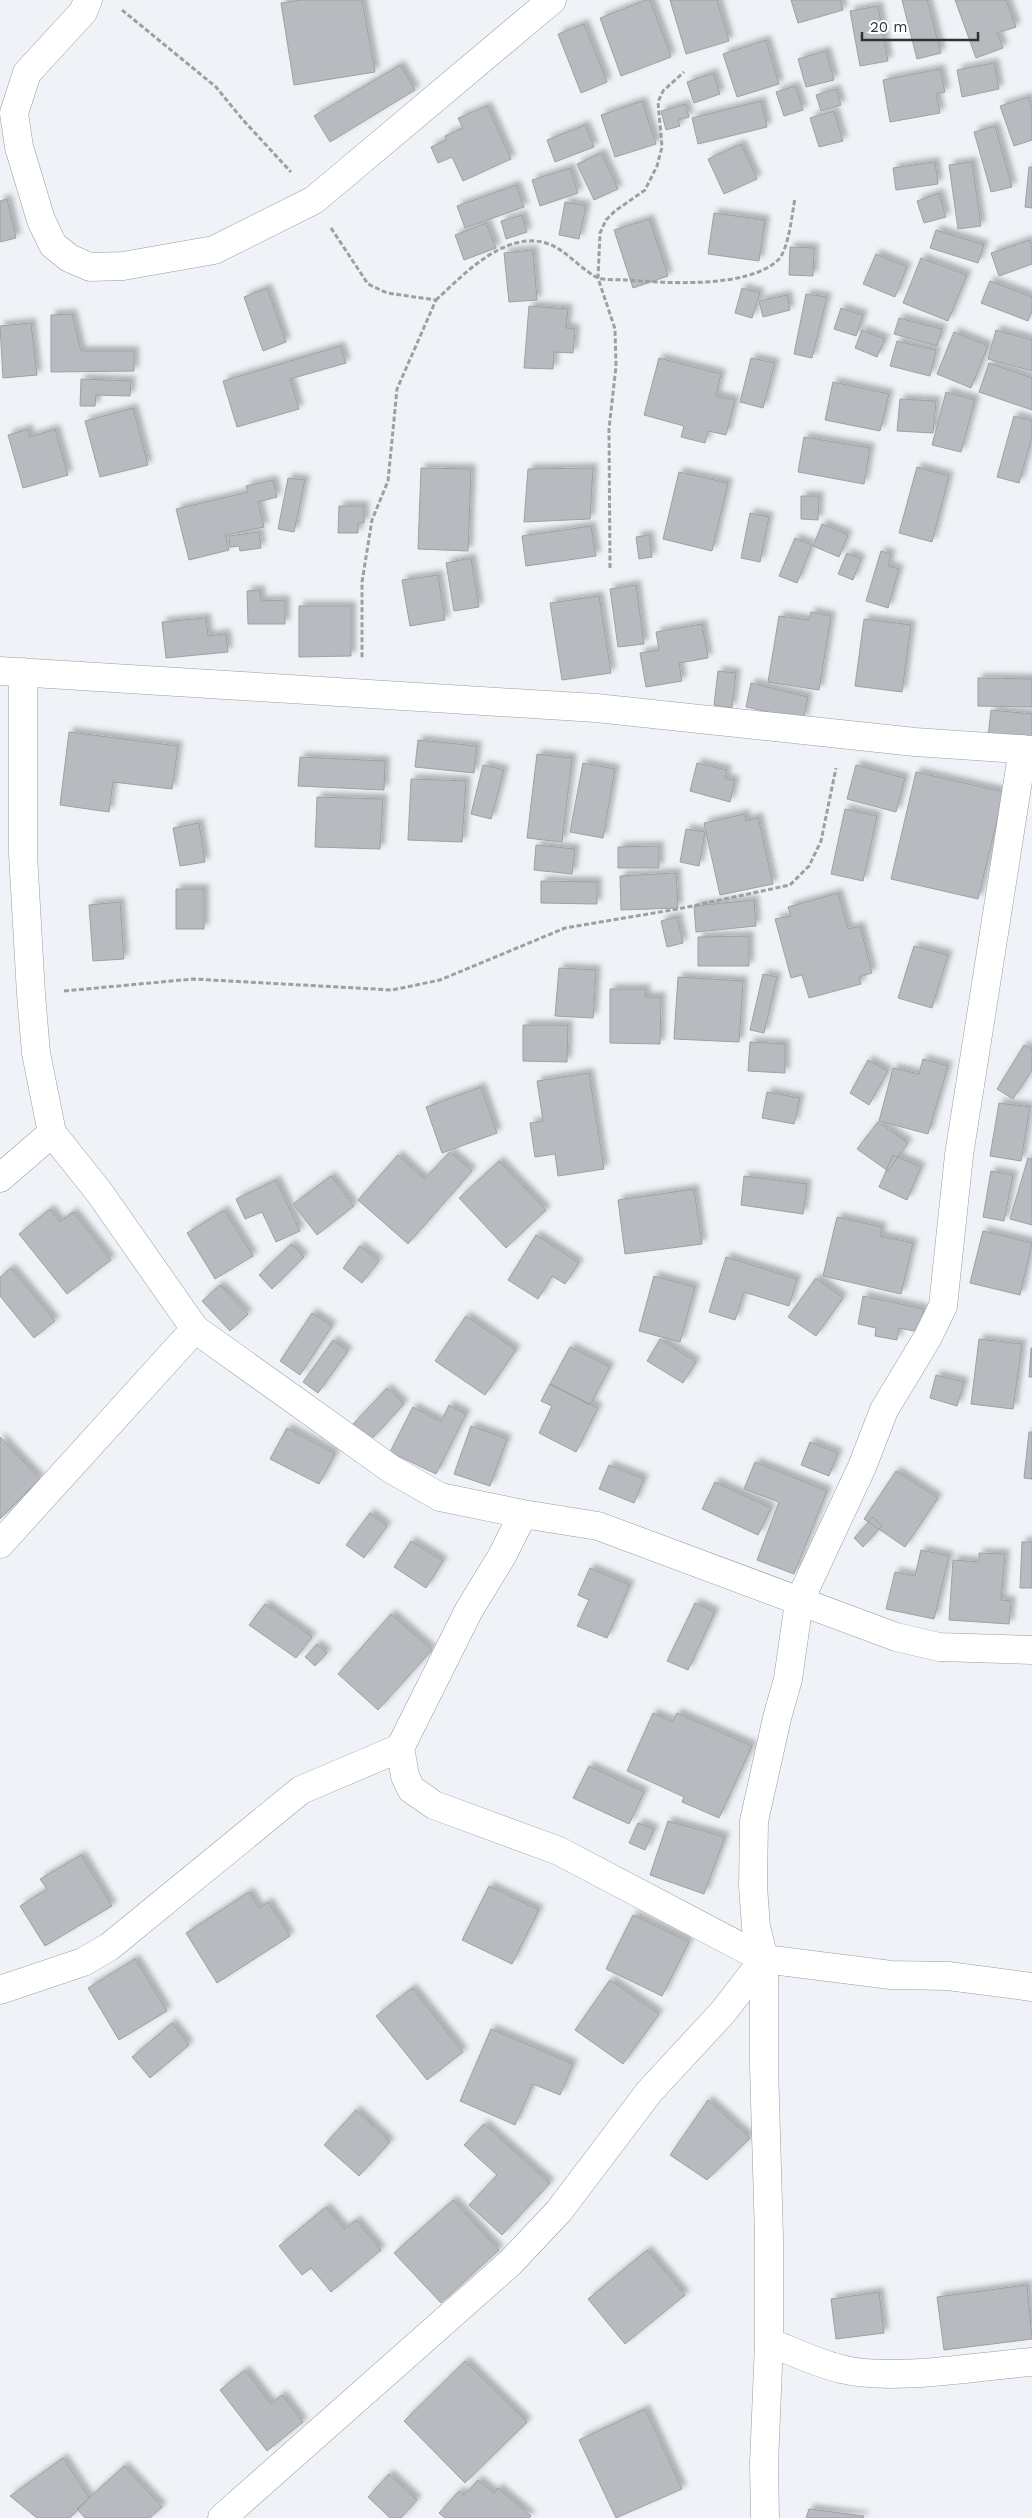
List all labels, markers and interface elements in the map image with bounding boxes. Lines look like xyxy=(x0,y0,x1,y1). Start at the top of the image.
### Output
scale bar xyxy=(862,10,978,42)
text: 20 m xyxy=(870,18,908,36)

